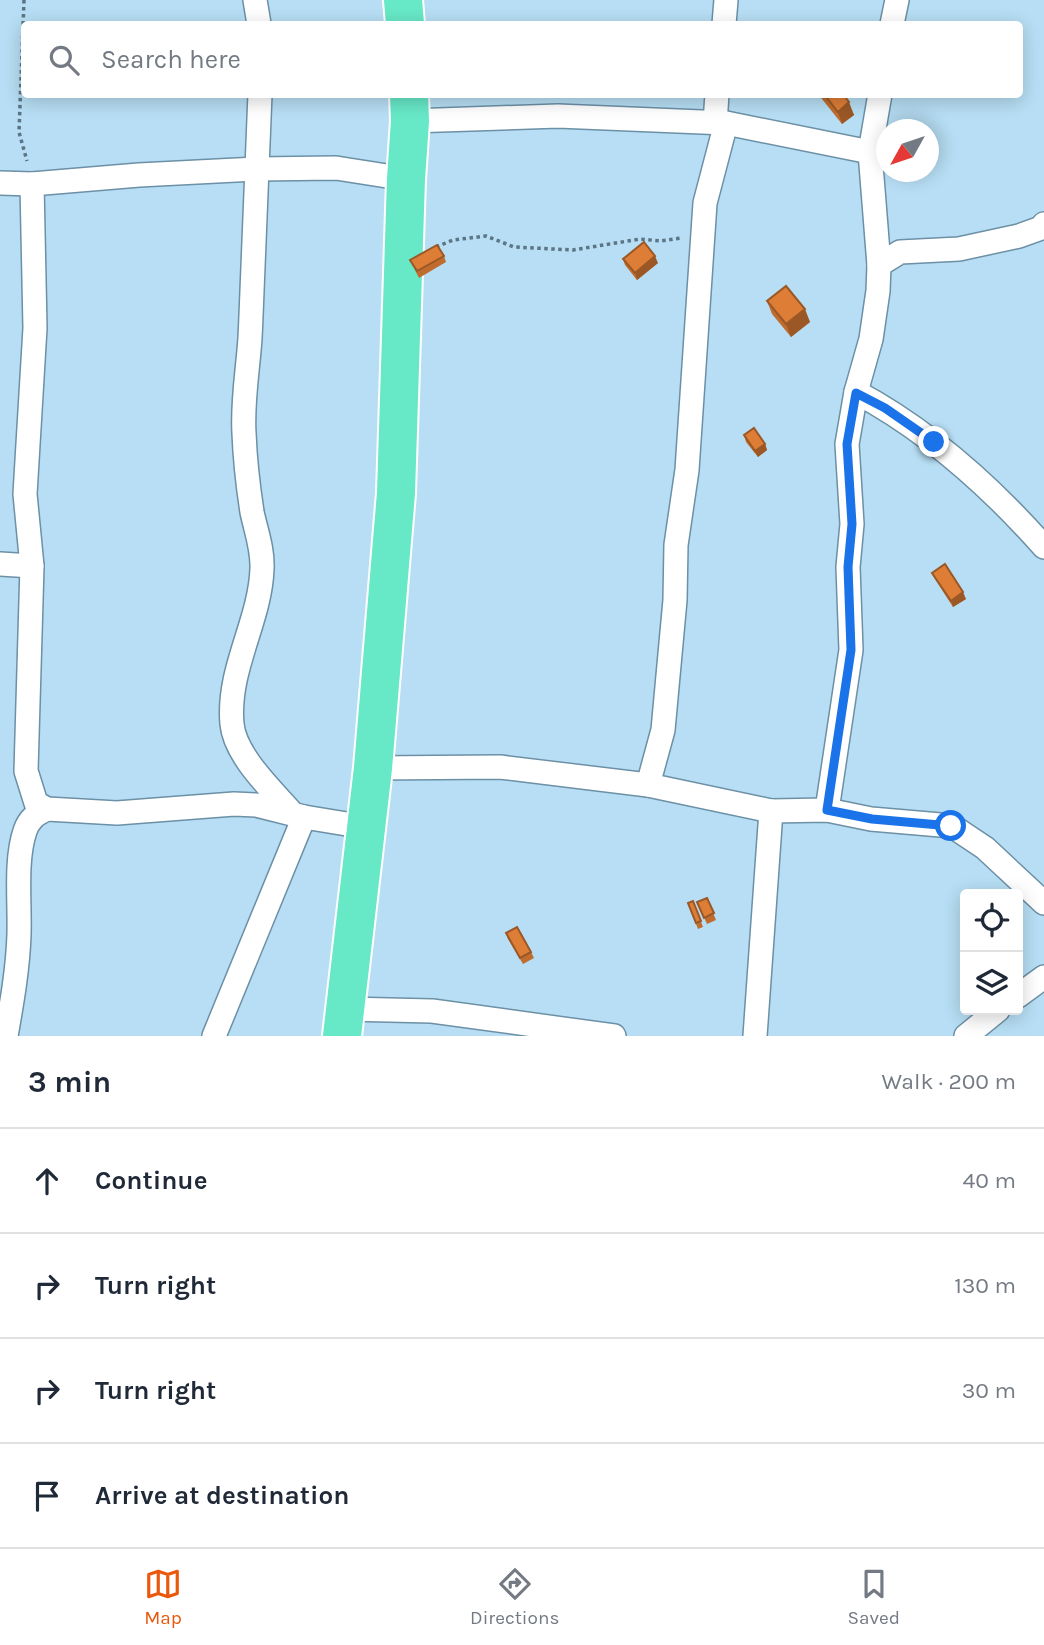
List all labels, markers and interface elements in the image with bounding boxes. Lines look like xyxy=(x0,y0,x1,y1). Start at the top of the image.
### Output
search box xyxy=(21,21,1023,98)
icon: search xyxy=(45,41,83,79)
text: Search here xyxy=(101,44,241,75)
north arrow xyxy=(876,119,939,182)
route end xyxy=(918,426,949,457)
route start xyxy=(935,810,966,841)
map controls xyxy=(960,889,1023,1015)
button: locate xyxy=(960,889,1023,952)
button: layers xyxy=(960,952,1023,1015)
text: 3 min xyxy=(28,1064,111,1100)
text: Walk · 200 m xyxy=(881,1068,1016,1095)
icon: ahead xyxy=(28,1162,66,1200)
text: Continue xyxy=(95,1165,207,1196)
text: 40 m xyxy=(963,1167,1016,1194)
icon: right xyxy=(28,1267,66,1305)
text: Turn right xyxy=(95,1270,216,1301)
text: 130 m xyxy=(954,1272,1016,1299)
icon: right xyxy=(28,1372,66,1410)
text: Turn right xyxy=(95,1375,216,1406)
text: 30 m xyxy=(962,1377,1016,1404)
icon: arrive xyxy=(28,1477,66,1515)
text: Arrive at destination xyxy=(95,1480,349,1511)
tab: Map xyxy=(144,1565,182,1629)
tab: Directions xyxy=(470,1565,559,1629)
tab: Saved xyxy=(847,1565,900,1629)

